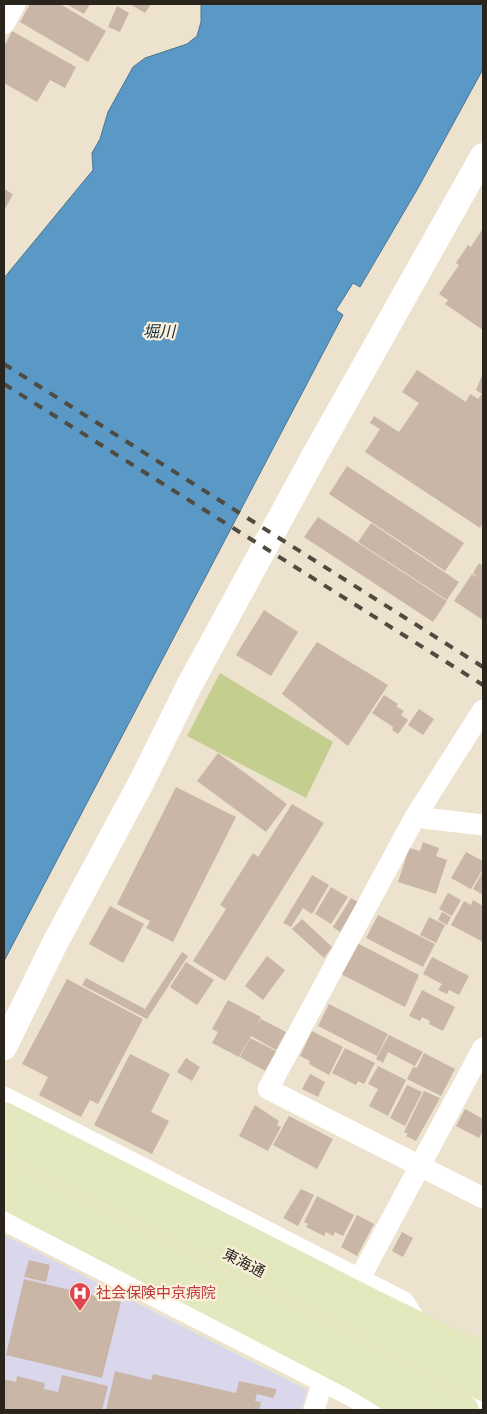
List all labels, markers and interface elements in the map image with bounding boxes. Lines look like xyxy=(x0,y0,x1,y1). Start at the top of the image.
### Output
water label: 堀川 xyxy=(143,321,177,341)
street label: 東海通 xyxy=(220,1244,269,1281)
hospital icon: 社会保険中京病院 xyxy=(68,1281,92,1312)
place label: 社会保険中京病院 xyxy=(96,1283,216,1302)

